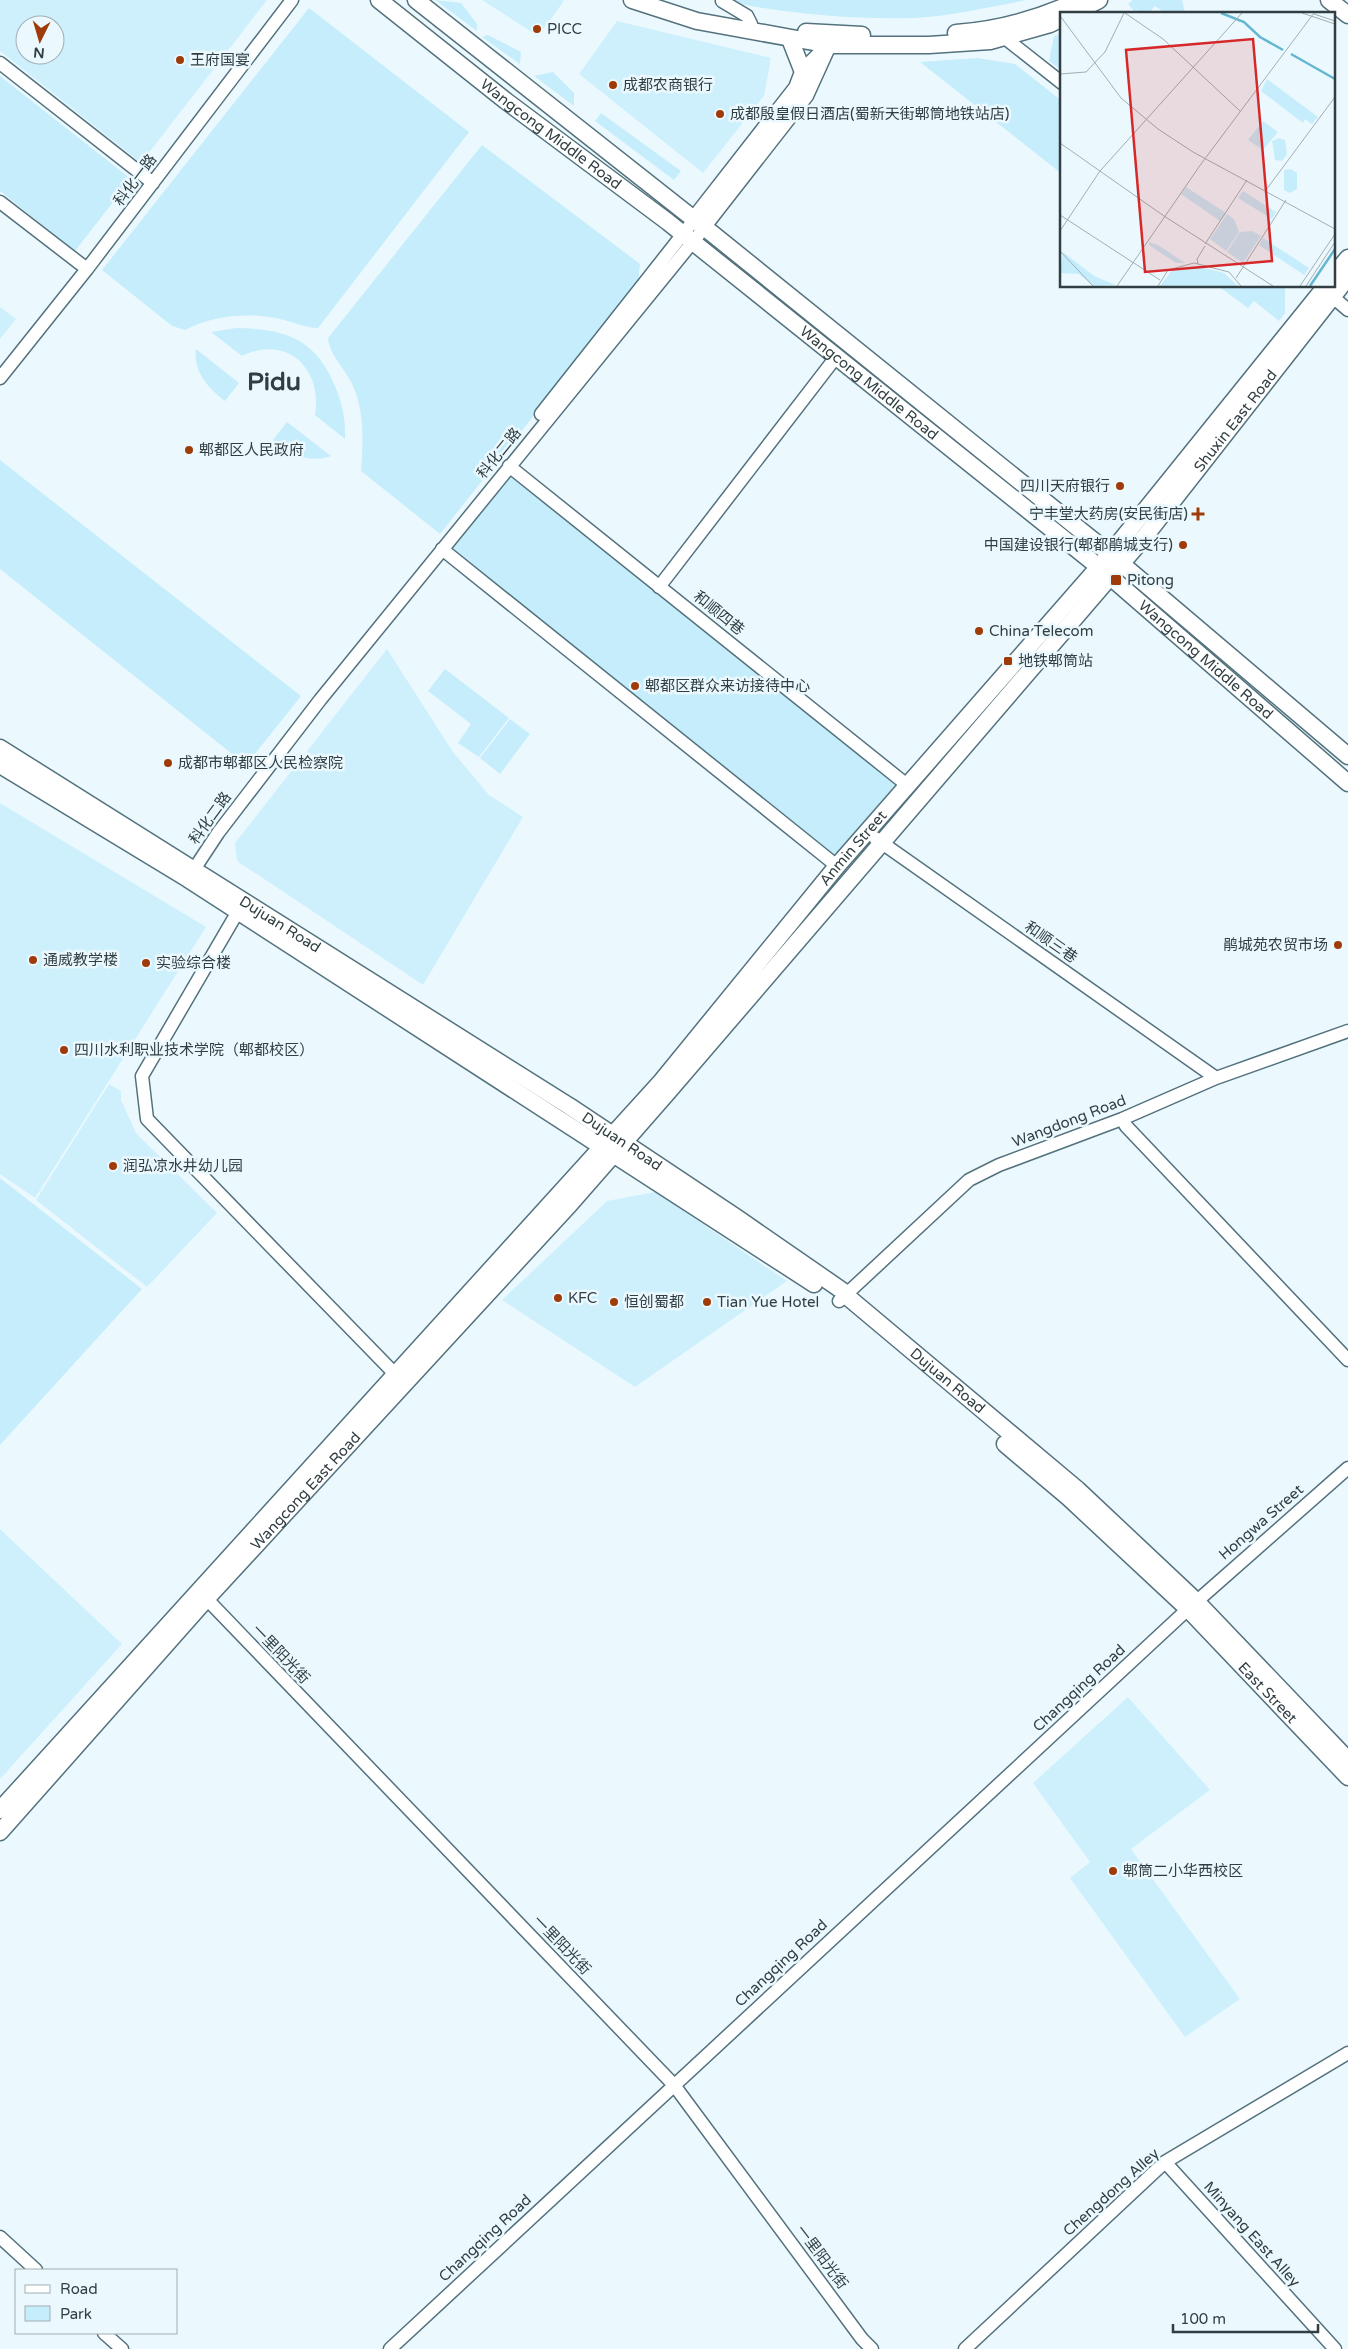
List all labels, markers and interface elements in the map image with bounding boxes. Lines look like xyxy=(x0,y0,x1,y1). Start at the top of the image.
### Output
inset map xyxy=(1060,12,1336,288)
north arrow xyxy=(15,15,65,65)
place label: PICC xyxy=(547,20,582,38)
marker: PICC xyxy=(531,23,543,35)
text: N xyxy=(33,43,45,61)
place label: 王府国宴 xyxy=(190,51,250,69)
marker: 王府国宴 xyxy=(174,54,186,66)
street label: Wangcong Middle Road xyxy=(477,75,625,193)
place label: 成都农商银行 xyxy=(623,76,713,94)
marker: 成都农商银行 xyxy=(607,79,619,91)
place label: 成都殷皇假日酒店(蜀新天街郫筒地铁站店) xyxy=(730,105,1009,123)
marker: 成都殷皇假日酒店(蜀新天街郫筒地铁站店) xyxy=(714,108,726,120)
street label: 科化一路 xyxy=(110,151,160,209)
street label: Wangcong Middle Road xyxy=(796,322,942,444)
street label: Shuxin East Road xyxy=(1190,366,1281,475)
district label: Pidu xyxy=(247,367,301,397)
street label: 科化二路 xyxy=(473,424,525,482)
place label: 郫都区人民政府 xyxy=(199,441,304,459)
marker: 郫都区人民政府 xyxy=(183,444,195,456)
place label: 四川天府银行 xyxy=(1020,477,1110,495)
marker: 四川天府银行 xyxy=(1114,480,1126,492)
place label: 宁丰堂大药房(安民街店) xyxy=(1029,505,1188,523)
marker: 宁丰堂大药房(安民街店) xyxy=(1192,508,1204,520)
place label: 中国建设银行(郫都鹃城支行) xyxy=(984,536,1173,554)
marker: 中国建设银行(郫都鹃城支行) xyxy=(1177,539,1189,551)
place label: Pitong xyxy=(1127,571,1174,589)
marker: Pitong xyxy=(1109,573,1123,587)
street label: 和顺四巷 xyxy=(690,587,748,639)
street label: Wangcong Middle Road xyxy=(1135,597,1277,723)
place label: China Telecom xyxy=(989,622,1093,640)
marker: China Telecom xyxy=(973,625,985,637)
place label: 地铁郫筒站 xyxy=(1018,652,1093,670)
marker: 地铁郫筒站 xyxy=(1002,655,1014,667)
place label: 郫都区群众来访接待中心 xyxy=(645,677,810,695)
marker: 郫都区群众来访接待中心 xyxy=(629,680,641,692)
place label: 成都市郫都区人民检察院 xyxy=(178,754,343,772)
marker: 成都市郫都区人民检察院 xyxy=(162,757,174,769)
street label: 科化二路 xyxy=(185,788,235,848)
street label: Anmin Street xyxy=(816,806,891,889)
street label: Dujuan Road xyxy=(236,892,324,957)
street label: 和顺三巷 xyxy=(1021,917,1081,967)
place label: 鹃城苑农贸市场 xyxy=(1223,936,1328,954)
marker: 鹃城苑农贸市场 xyxy=(1332,939,1344,951)
place label: 通威教学楼 xyxy=(43,951,118,969)
marker: 通威教学楼 xyxy=(27,954,39,966)
place label: 实验综合楼 xyxy=(156,954,231,972)
marker: 实验综合楼 xyxy=(140,957,152,969)
place label: 四川水利职业技术学院（郫都校区） xyxy=(74,1041,314,1059)
marker: 四川水利职业技术学院（郫都校区） xyxy=(58,1044,70,1056)
street label: Wangdong Road xyxy=(1010,1091,1128,1151)
street label: Dujuan Road xyxy=(579,1108,665,1174)
place label: 润弘凉水井幼儿园 xyxy=(123,1157,243,1175)
marker: 润弘凉水井幼儿园 xyxy=(107,1160,119,1172)
place label: KFC xyxy=(568,1289,597,1307)
marker: KFC xyxy=(552,1292,564,1304)
place label: 恒创蜀都 xyxy=(624,1293,684,1311)
place label: Tian Yue Hotel xyxy=(717,1293,819,1311)
marker: 恒创蜀都 xyxy=(608,1296,620,1308)
marker: Tian Yue Hotel xyxy=(701,1296,713,1308)
street label: Dujuan Road xyxy=(906,1344,989,1417)
street label: Wangcong East Road xyxy=(247,1428,364,1554)
street label: Hongwa Street xyxy=(1215,1480,1307,1564)
street label: 一里阳光街 xyxy=(248,1621,314,1687)
street label: Changqing Road xyxy=(1029,1640,1129,1736)
street label: East Street xyxy=(1234,1658,1301,1727)
place label: 郫筒二小华西校区 xyxy=(1123,1862,1243,1880)
marker: 郫筒二小华西校区 xyxy=(1107,1865,1119,1877)
street label: 一里阳光街 xyxy=(529,1912,595,1978)
street label: Changqing Road xyxy=(731,1915,831,2011)
street label: Chengdong Alley xyxy=(1059,2144,1163,2240)
street label: Minyang East Alley xyxy=(1200,2178,1304,2290)
street label: Changqing Road xyxy=(435,2190,535,2286)
street label: 一里阳光街 xyxy=(792,2222,852,2292)
legend xyxy=(15,2269,178,2334)
text: Road xyxy=(60,2280,98,2298)
scale bar xyxy=(1173,2302,1318,2334)
text: Park xyxy=(60,2305,92,2323)
text: 100 m xyxy=(1180,2310,1226,2328)

